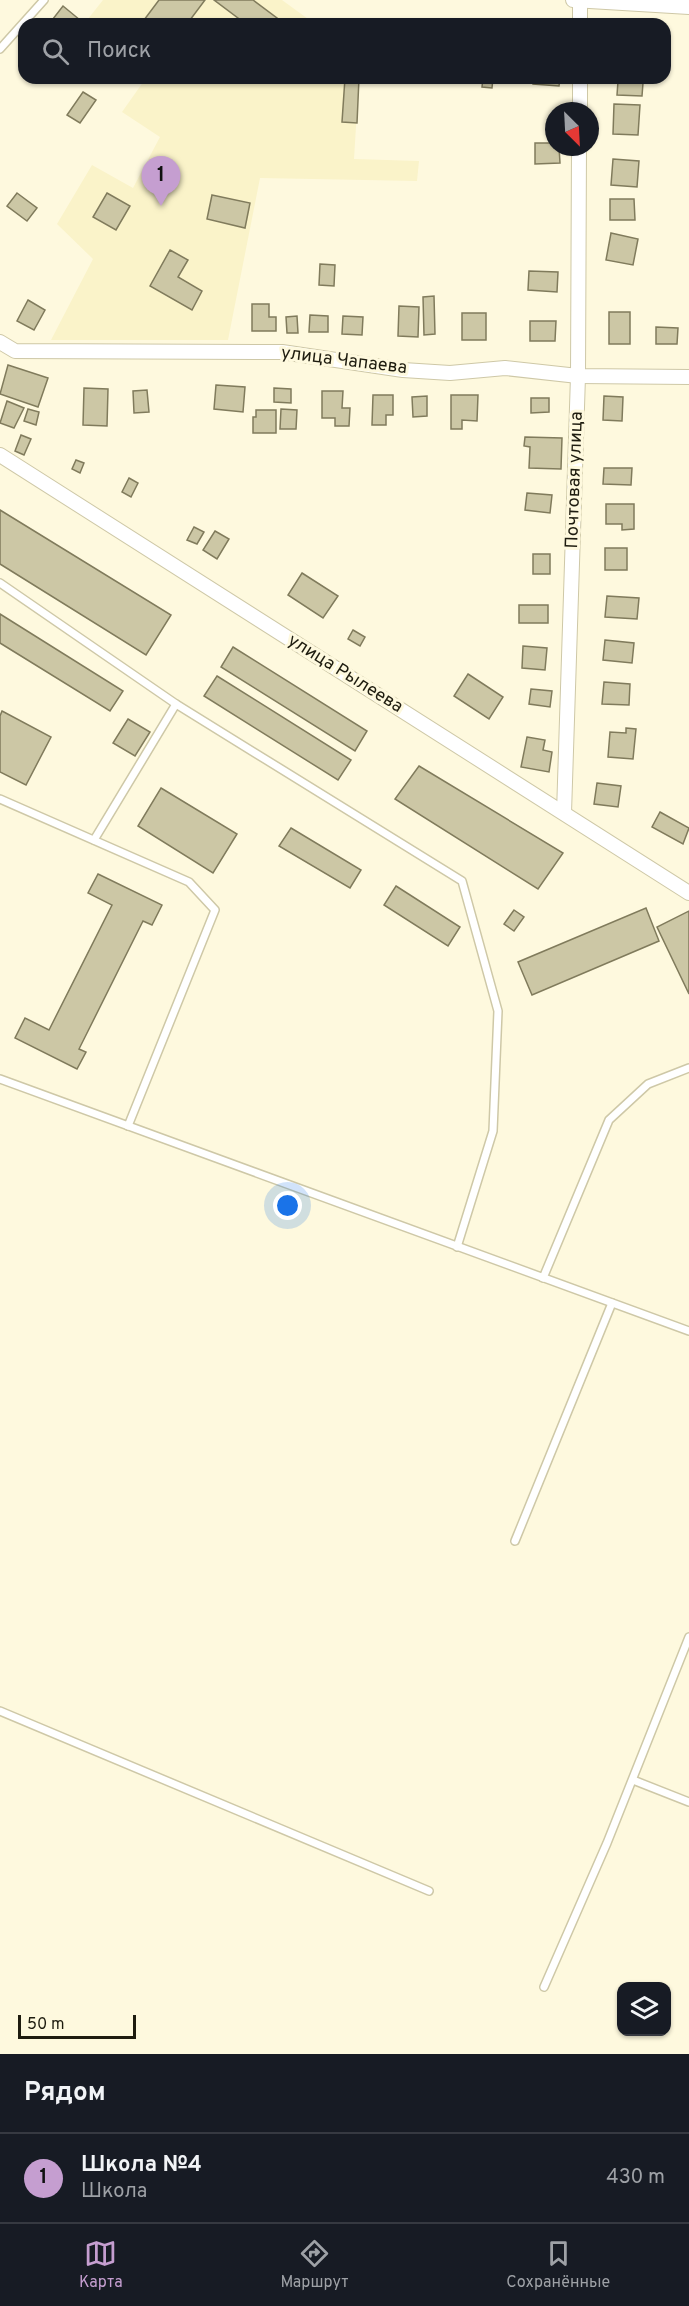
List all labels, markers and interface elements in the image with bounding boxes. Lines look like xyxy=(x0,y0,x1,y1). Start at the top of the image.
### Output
search box xyxy=(18,18,671,84)
icon: search xyxy=(39,35,72,68)
text: Поиск xyxy=(87,38,151,65)
north arrow xyxy=(545,102,599,156)
pin: 1 xyxy=(142,156,180,206)
street label: улица Чапаева xyxy=(280,342,408,380)
street label: Почтовая улица xyxy=(561,411,589,549)
street label: улица Рылеева xyxy=(283,629,407,719)
your location xyxy=(273,1191,302,1220)
map controls xyxy=(617,1982,671,2036)
button: layers xyxy=(617,1982,671,2036)
scale bar xyxy=(18,2012,136,2040)
text: 50 m xyxy=(27,2015,65,2035)
text: Рядом xyxy=(24,2077,106,2110)
text: Школа №4 xyxy=(81,2152,202,2179)
text: 1 xyxy=(40,2165,48,2191)
text: 430 m xyxy=(606,2165,665,2191)
text: Школа xyxy=(81,2179,147,2205)
tab: Карта xyxy=(79,2237,123,2293)
tab: Маршрут xyxy=(280,2237,349,2293)
tab: Сохранённые xyxy=(506,2237,610,2293)

